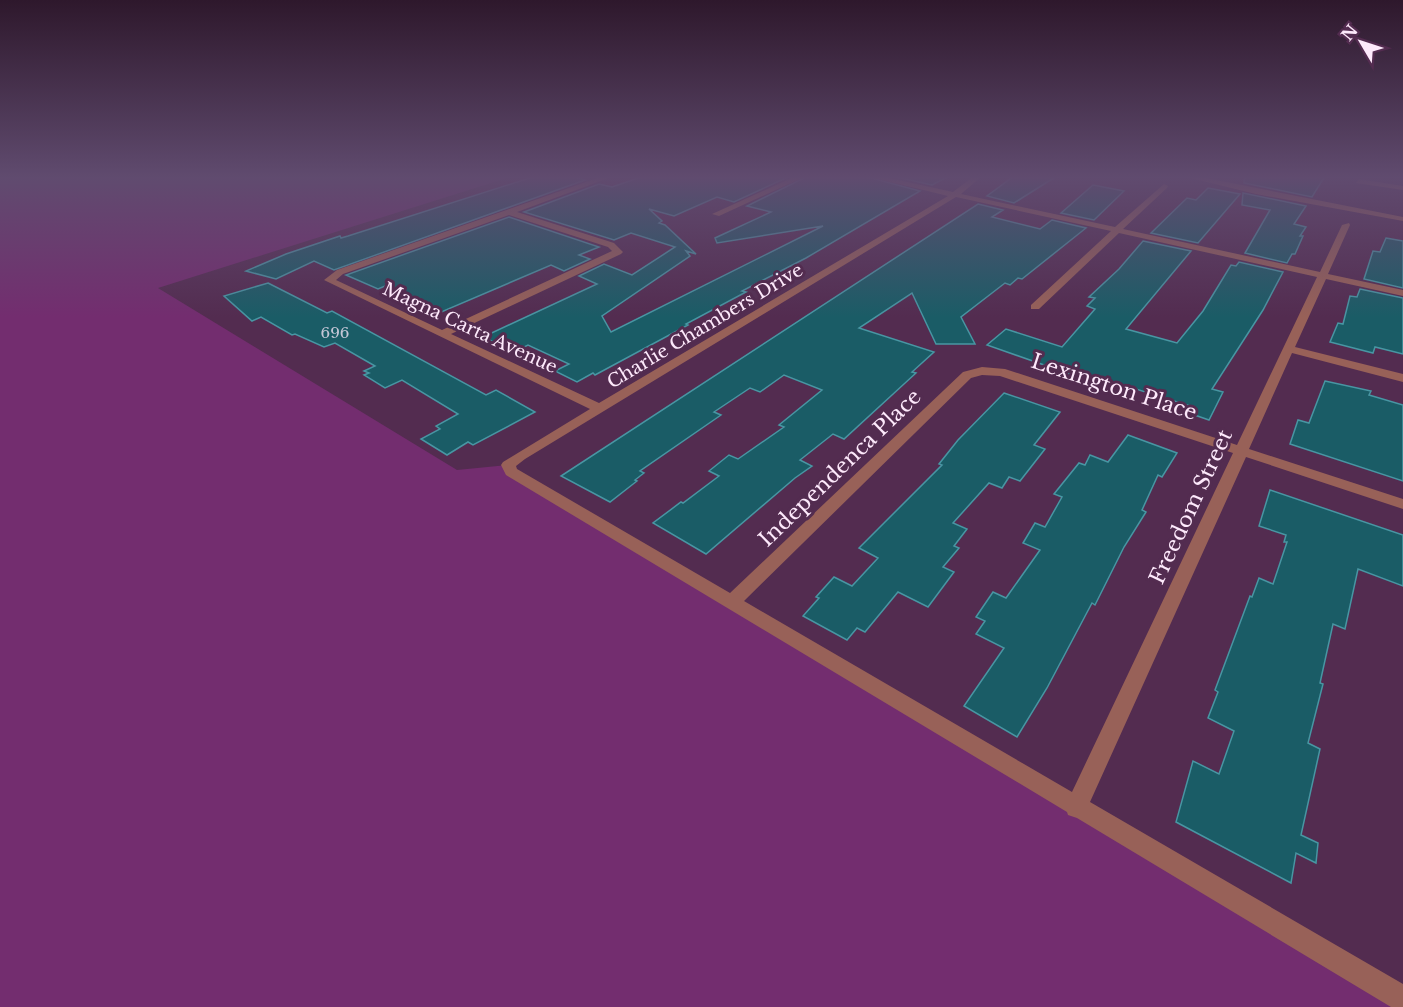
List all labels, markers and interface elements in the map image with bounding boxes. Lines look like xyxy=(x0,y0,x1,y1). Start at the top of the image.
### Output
north arrow xyxy=(1331,12,1391,72)
text: N xyxy=(1337,20,1362,45)
street label: Charlie Chambers Drive xyxy=(603,259,807,393)
street label: Magna Carta Avenue xyxy=(379,278,561,378)
house number: 696 xyxy=(321,323,349,342)
street label: Lexington Place xyxy=(1028,348,1200,426)
street label: Independenca Place xyxy=(753,384,927,552)
street label: Freedom Street xyxy=(1144,426,1238,588)

